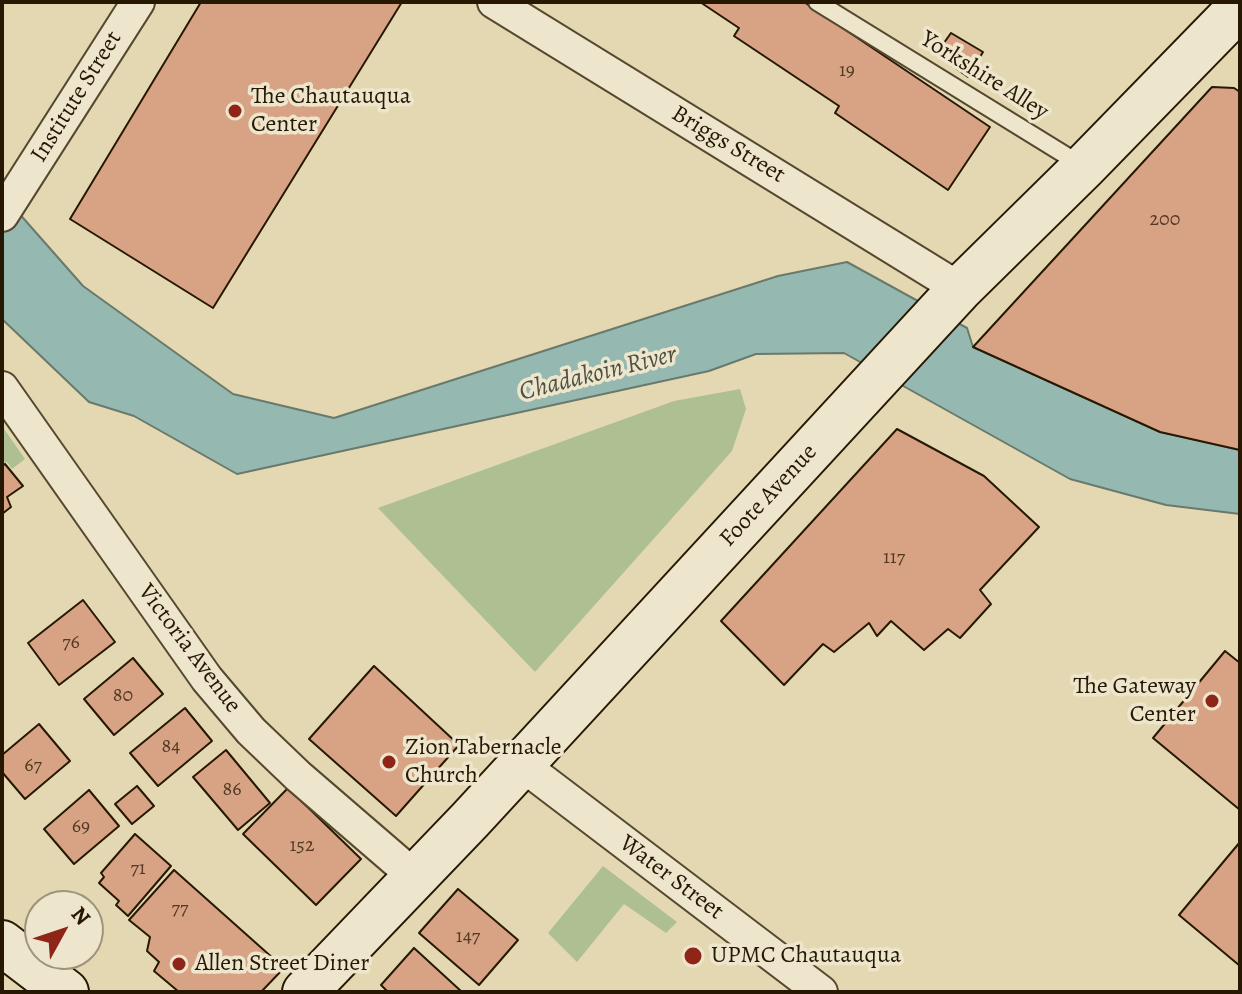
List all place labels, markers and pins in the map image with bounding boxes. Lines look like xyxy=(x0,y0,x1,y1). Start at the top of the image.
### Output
place label: The Chautauqua Center xyxy=(251,83,411,139)
marker: The Chautauqua Center xyxy=(226,102,244,120)
place label: The Gateway Center xyxy=(1073,673,1196,729)
marker: The Gateway Center xyxy=(1203,692,1221,710)
place label: Zion Tabernacle Church xyxy=(405,734,562,790)
marker: Zion Tabernacle Church xyxy=(380,753,398,771)
place label: UPMC Chautauqua xyxy=(711,942,901,970)
marker: UPMC Chautauqua xyxy=(682,945,704,967)
place label: Allen Street Diner xyxy=(195,950,369,978)
marker: Allen Street Diner xyxy=(170,955,188,973)

